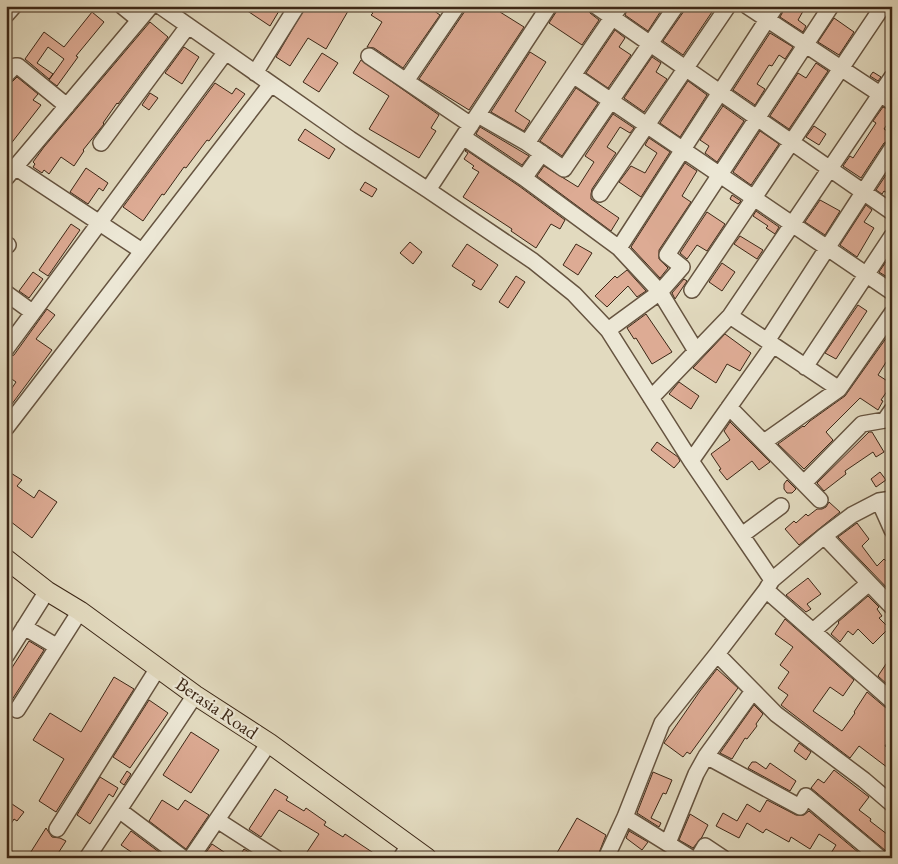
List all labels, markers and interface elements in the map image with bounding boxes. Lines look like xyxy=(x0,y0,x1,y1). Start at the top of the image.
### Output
street label: Berasia Road xyxy=(171,671,263,745)

